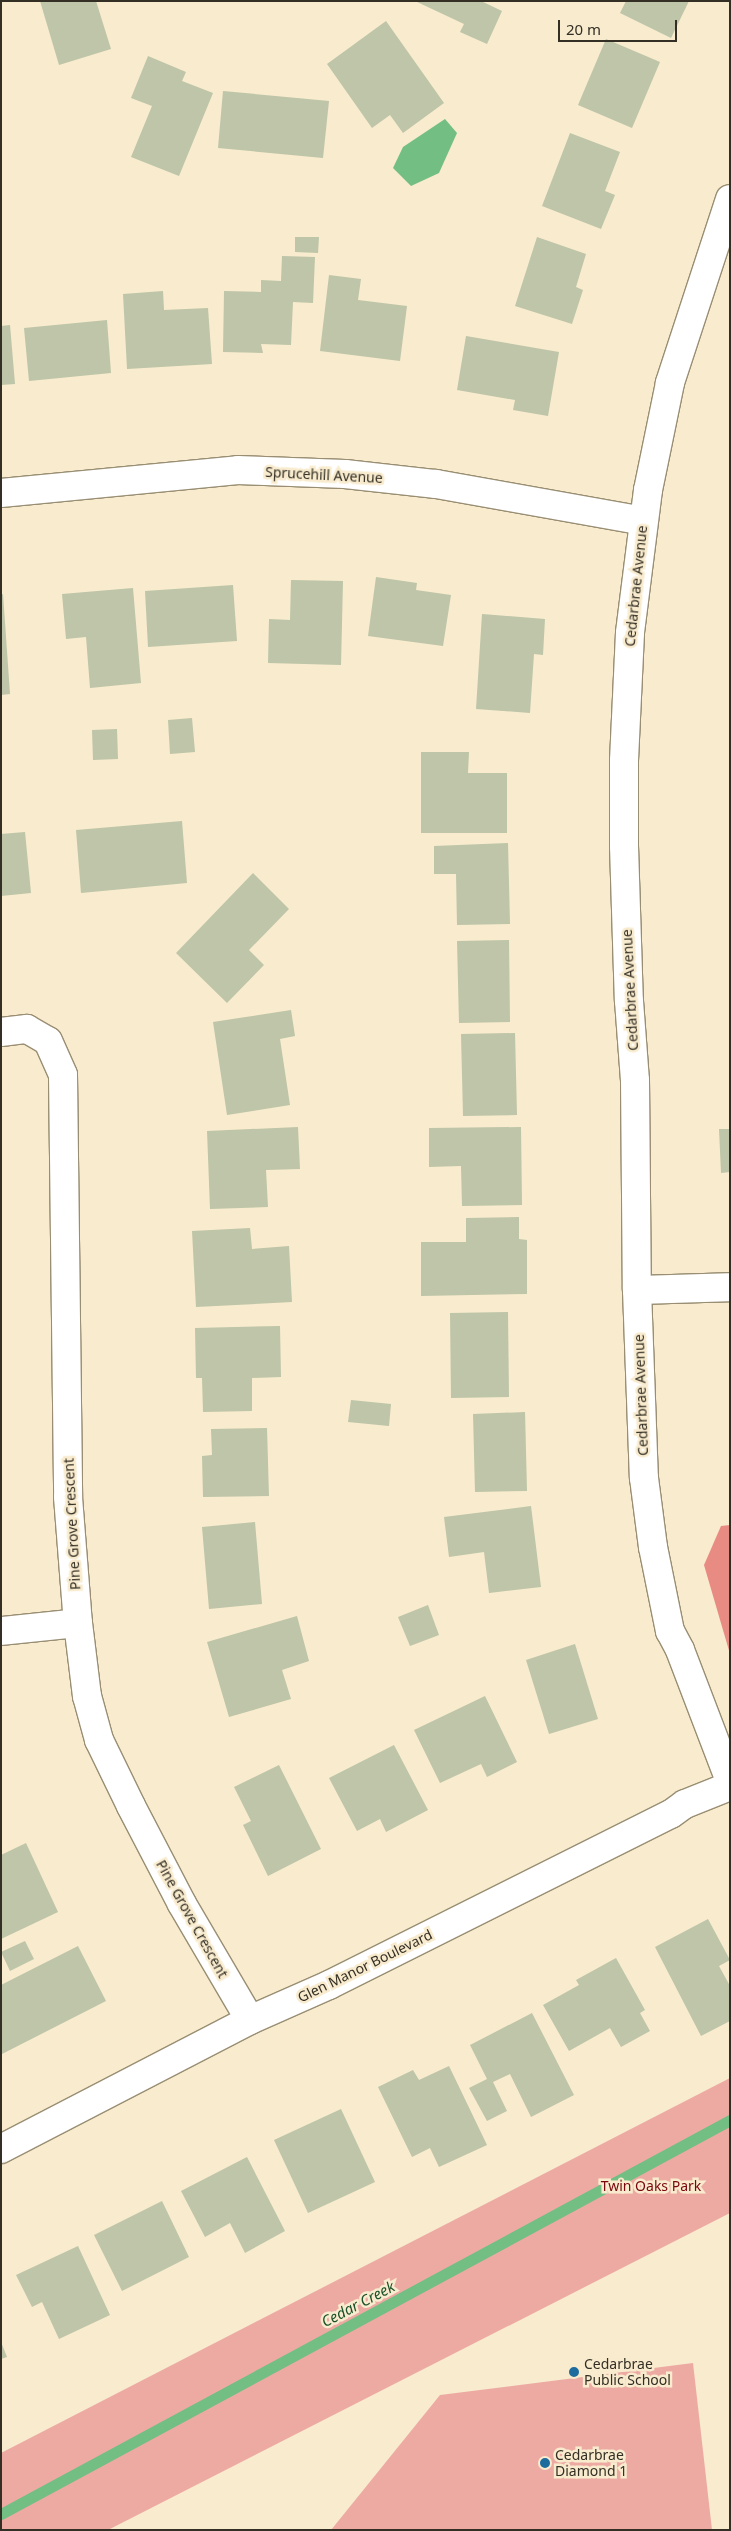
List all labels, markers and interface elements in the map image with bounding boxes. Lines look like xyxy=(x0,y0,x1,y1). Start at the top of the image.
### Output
scale bar xyxy=(561,10,680,42)
text: 20 m xyxy=(566,19,601,39)
street label: Sprucehill Avenue xyxy=(265,464,383,486)
street label: Cedarbrae Avenue xyxy=(621,525,651,647)
street label: Cedarbrae Avenue xyxy=(618,929,642,1051)
street label: Cedarbrae Avenue xyxy=(630,1334,652,1456)
street label: Pine Grove Crescent xyxy=(60,1458,84,1590)
street label: Pine Grove Crescent xyxy=(153,1857,231,1981)
street label: Glen Manor Boulevard xyxy=(295,1926,435,2006)
park label: Twin Oaks Park xyxy=(601,2178,701,2194)
water label: Cedar Creek xyxy=(318,2277,398,2331)
place label: Cedarbrae Public School xyxy=(584,2356,671,2388)
marker: Cedarbrae Public School xyxy=(568,2366,580,2378)
place label: Cedarbrae Diamond 1 xyxy=(555,2447,627,2480)
marker: Cedarbrae Diamond 1 xyxy=(539,2457,551,2469)

